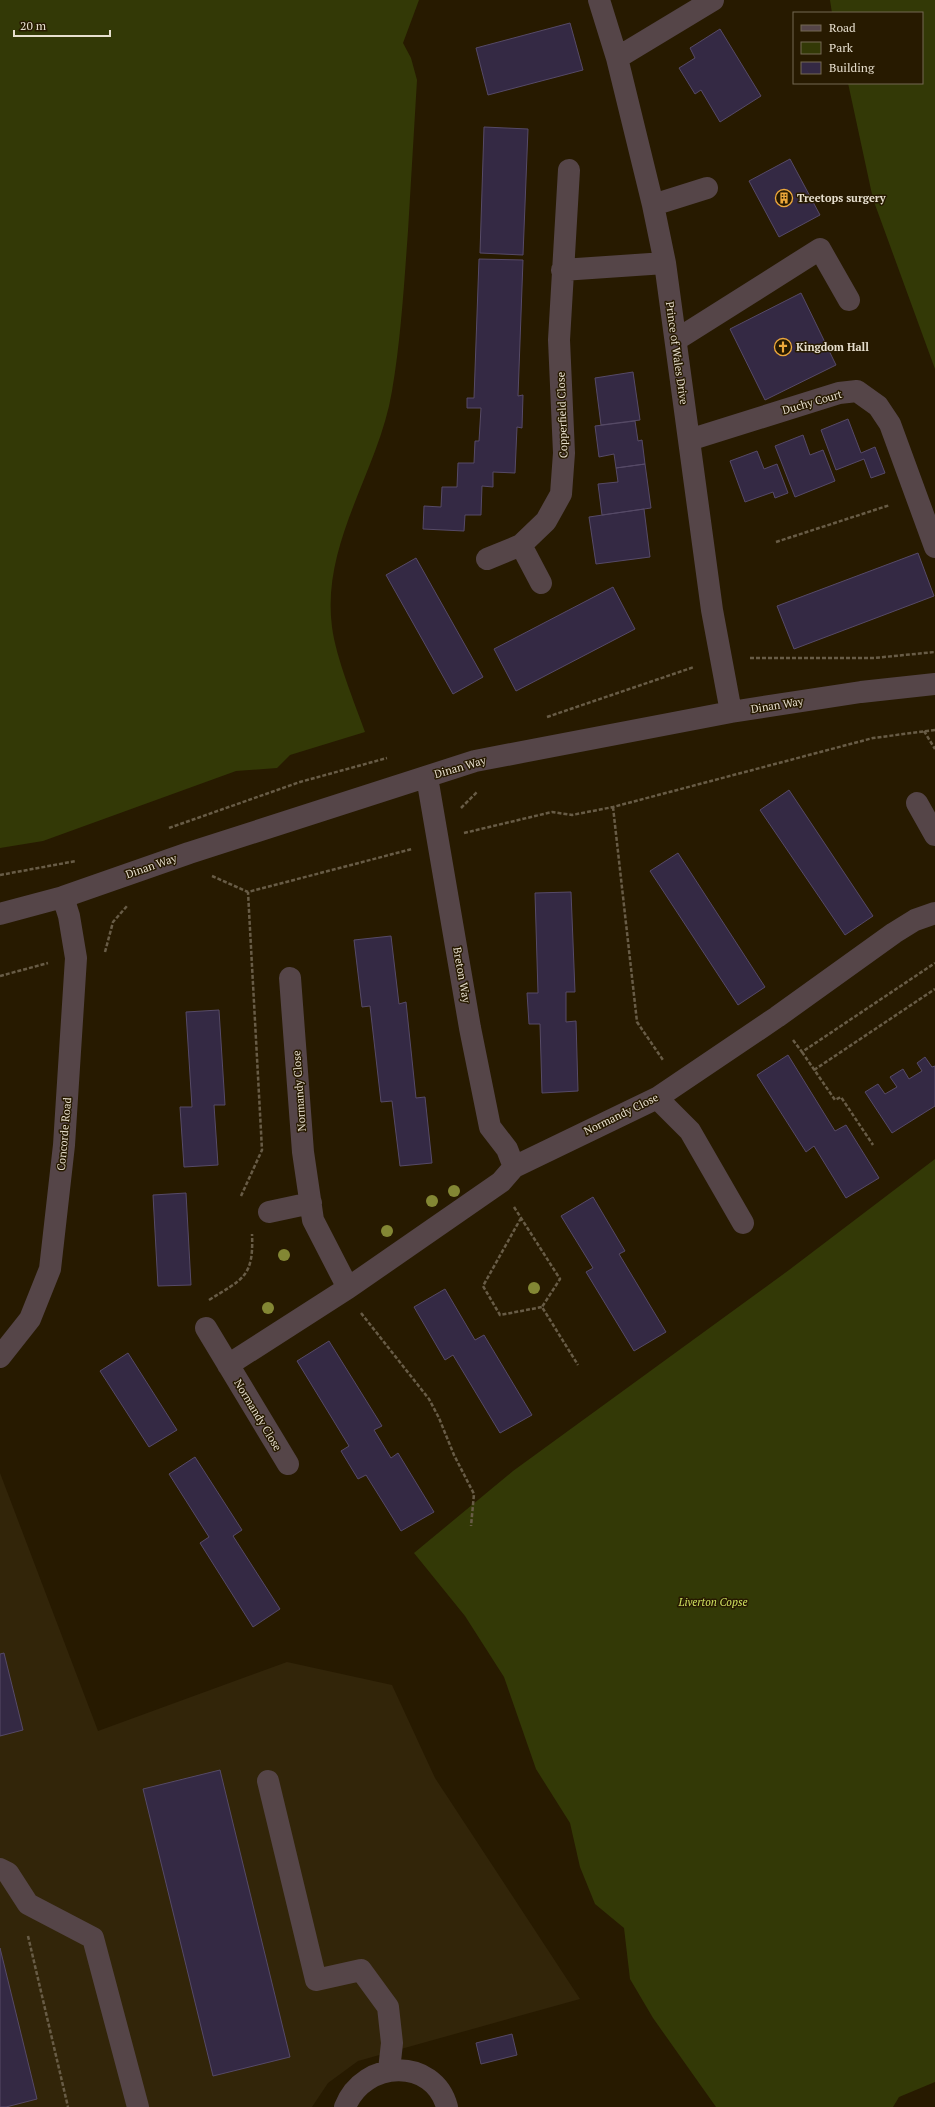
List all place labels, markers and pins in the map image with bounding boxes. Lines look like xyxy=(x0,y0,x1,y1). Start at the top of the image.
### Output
building icon: Treetops surgery xyxy=(774,188,794,208)
place label: Treetops surgery xyxy=(797,191,886,205)
church icon: Kingdom Hall xyxy=(773,337,793,357)
place label: Kingdom Hall xyxy=(796,340,869,354)

